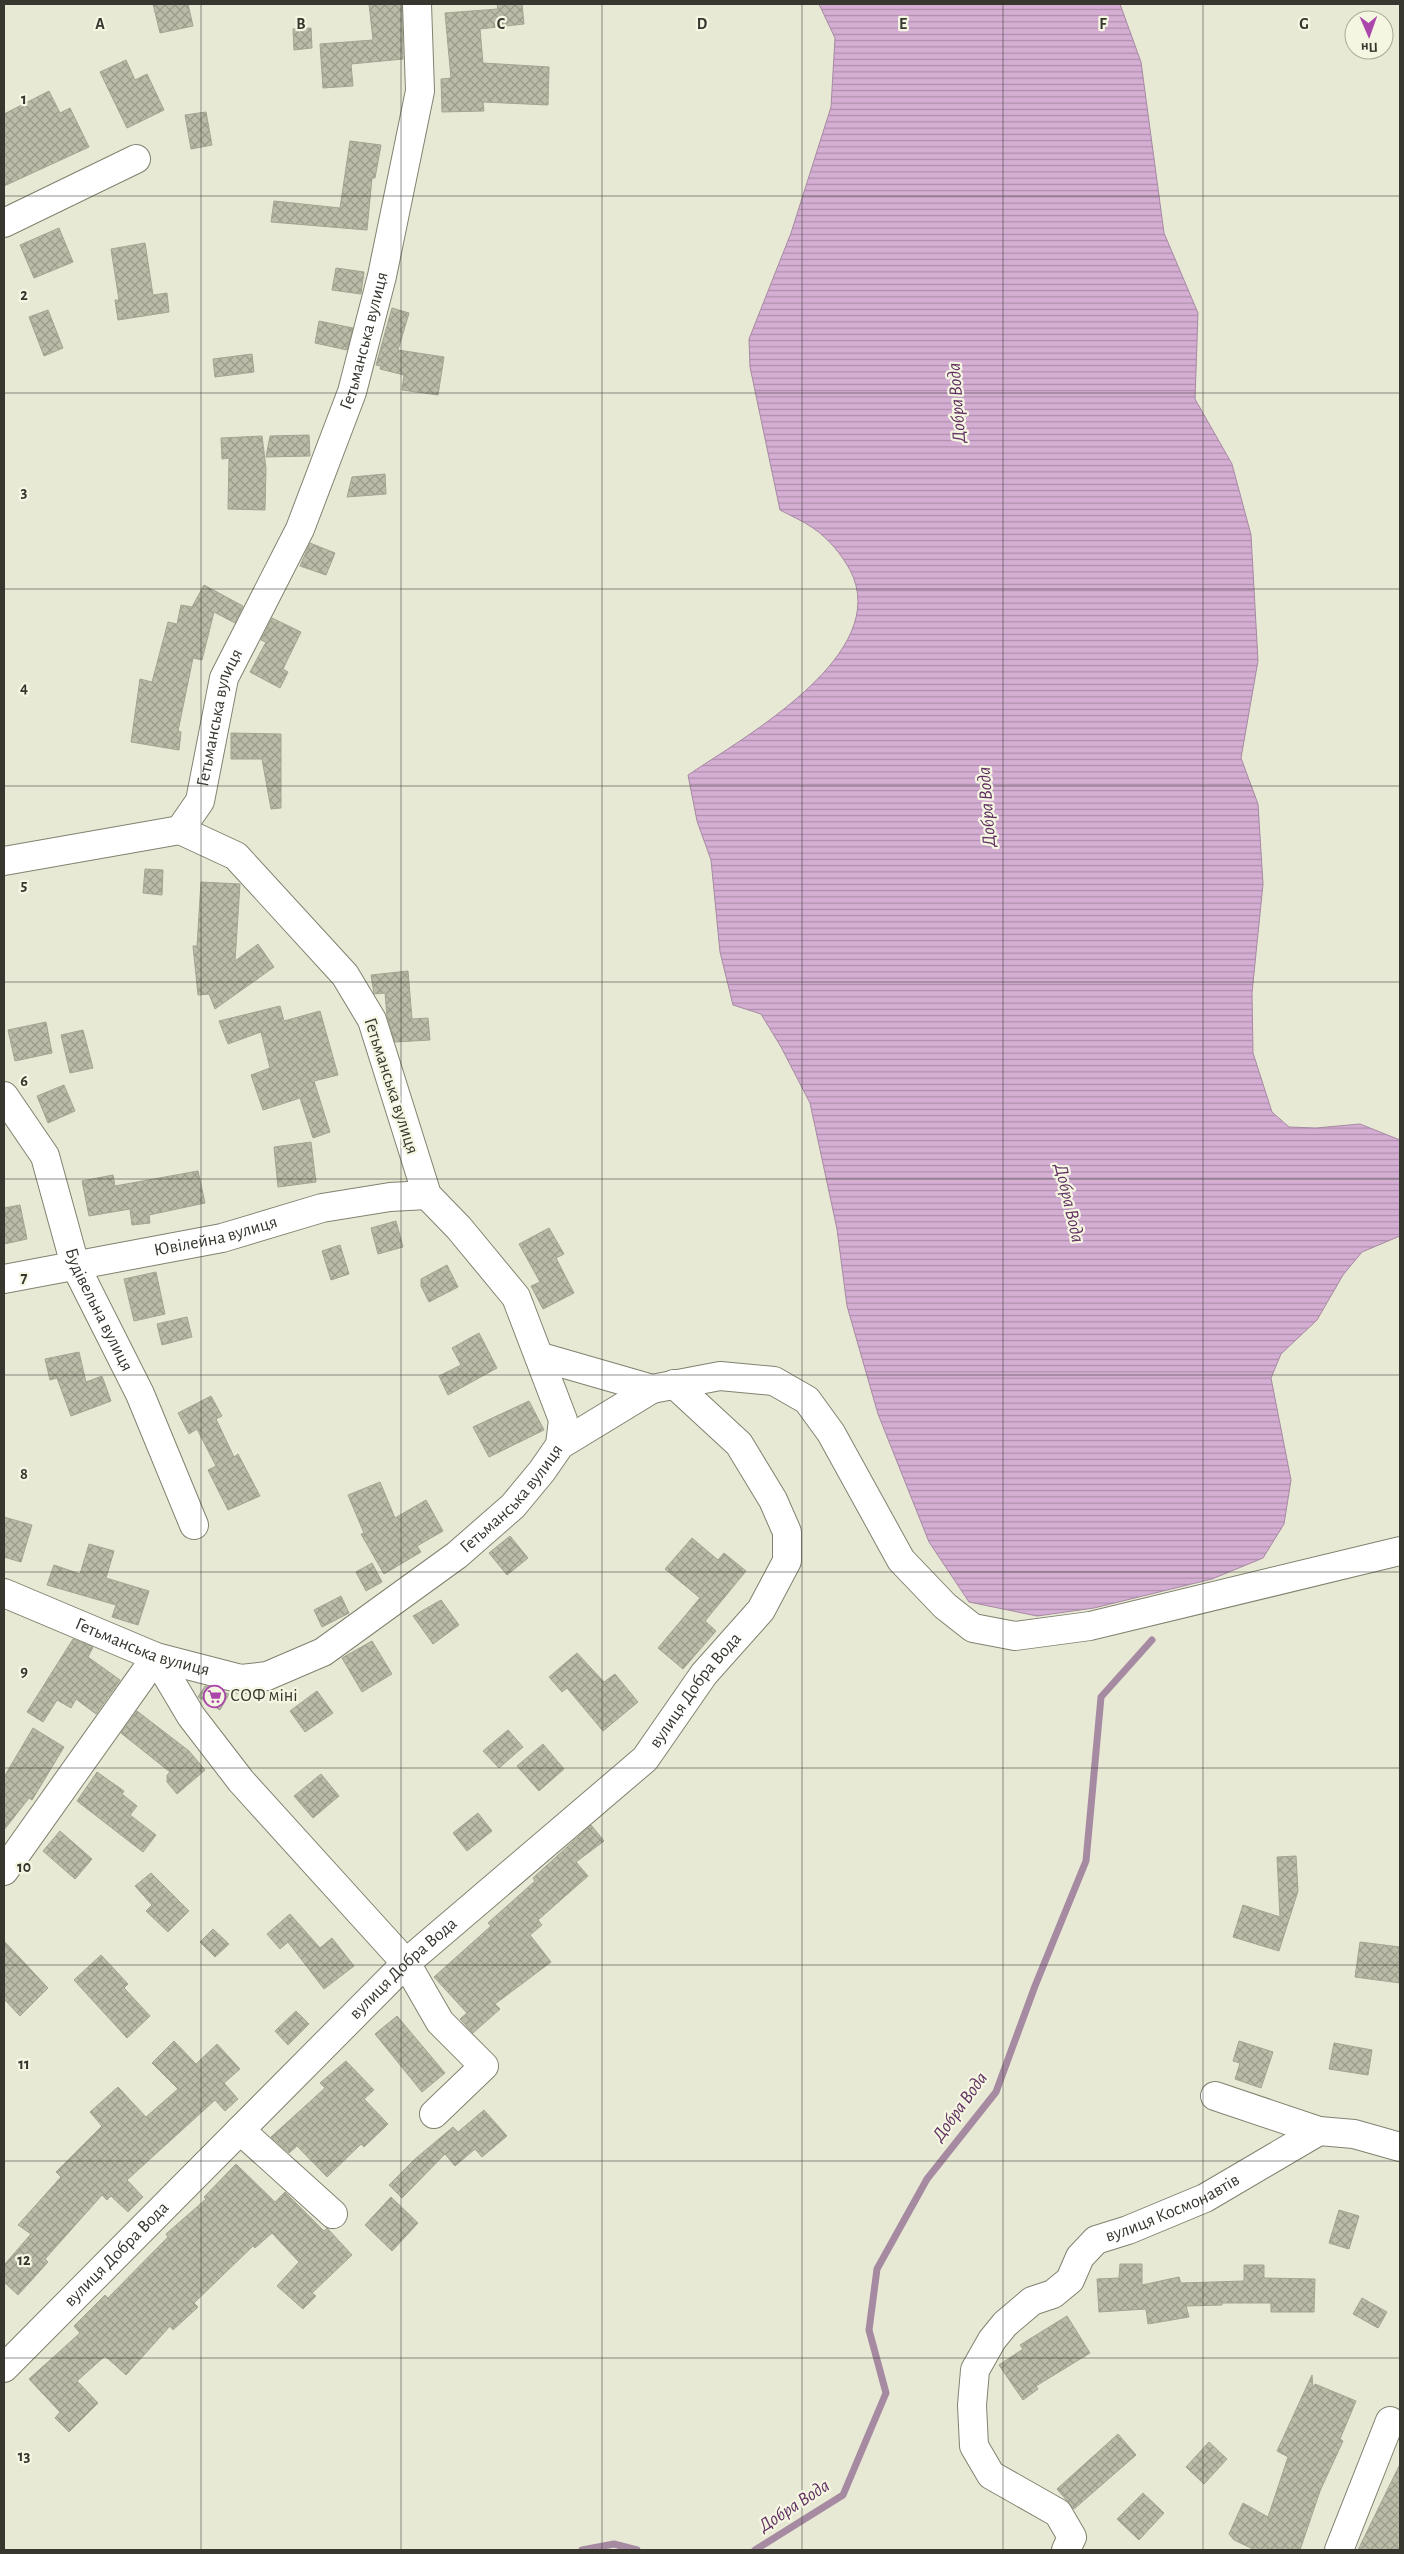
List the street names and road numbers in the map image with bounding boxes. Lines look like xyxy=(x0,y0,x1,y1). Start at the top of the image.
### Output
street label: Гетьманська вулиця xyxy=(337,270,392,412)
street label: Гетьманська вулиця xyxy=(194,646,246,788)
street label: Гетьманська вулиця xyxy=(361,1016,421,1156)
street label: Ювілейна вулиця xyxy=(152,1213,280,1260)
street label: Будівельна вулиця xyxy=(62,1246,136,1374)
street label: Гетьманська вулиця xyxy=(457,1441,566,1557)
street label: Гетьманська вулиця xyxy=(72,1615,212,1680)
street label: вулиця Добра Вода xyxy=(646,1629,745,1752)
street label: вулиця Добра Вода xyxy=(346,1914,461,2023)
street label: вулиця Космонавтів xyxy=(1103,2171,1243,2245)
street label: вулиця Добра Вода xyxy=(61,2198,172,2310)

